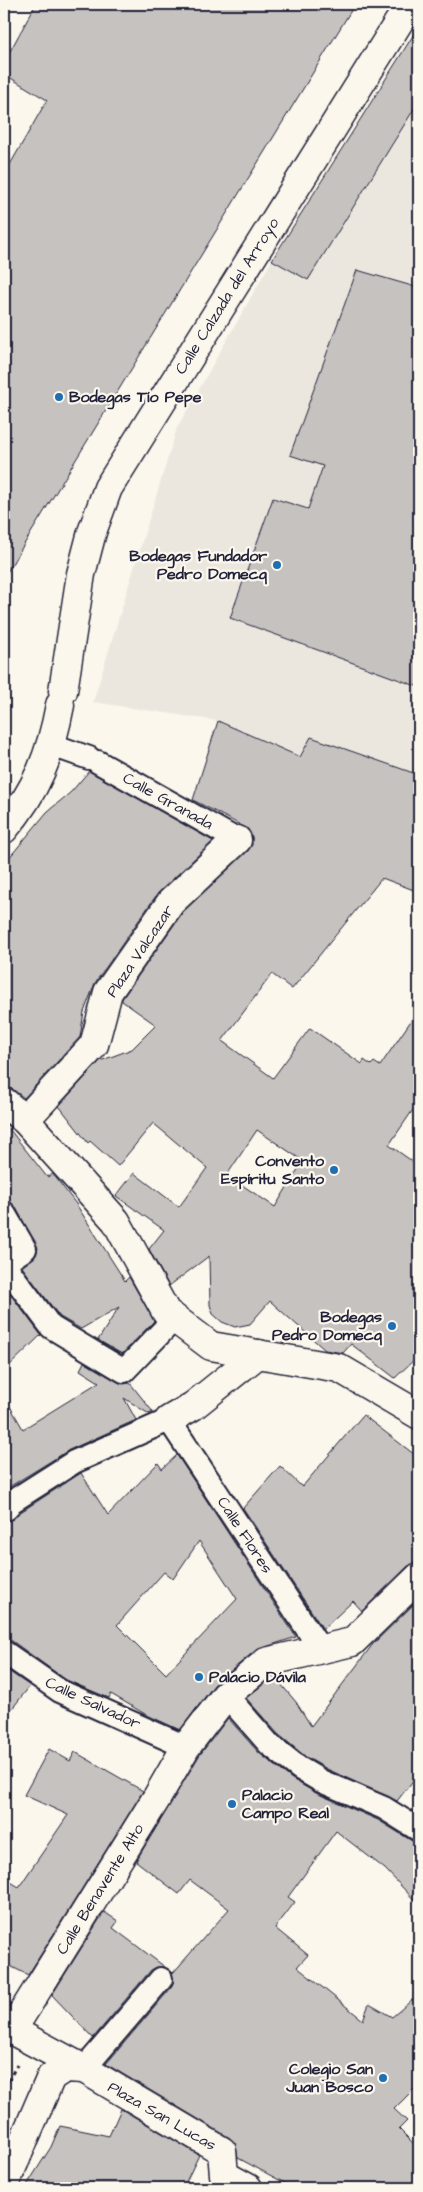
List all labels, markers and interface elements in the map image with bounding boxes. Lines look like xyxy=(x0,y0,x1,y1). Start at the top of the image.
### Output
street label: Calle Calzada del Arroyo xyxy=(170,213,285,379)
place label: Bodegas Tío Pepe xyxy=(69,386,202,410)
marker: Bodegas Tío Pepe xyxy=(53,391,65,403)
place label: Bodegas Fundador Pedro Domecq xyxy=(129,545,268,585)
marker: Bodegas Fundador Pedro Domecq xyxy=(271,559,283,571)
street label: Calle Granada xyxy=(119,767,217,835)
street label: Plaza Valcazar xyxy=(101,900,179,1002)
place label: Convento Espíritu Santo xyxy=(221,1150,325,1190)
marker: Convento Espíritu Santo xyxy=(328,1164,340,1176)
place label: Bodegas Pedro Domecq xyxy=(272,1306,383,1346)
marker: Bodegas Pedro Domecq xyxy=(386,1320,398,1332)
street label: Calle Flores xyxy=(212,1492,278,1578)
place label: Palacio Dávila xyxy=(209,1666,307,1688)
street label: Calle Salvador xyxy=(42,1671,144,1735)
marker: Palacio Dávila xyxy=(193,1671,205,1683)
place label: Palacio Campo Real xyxy=(242,1784,329,1824)
marker: Palacio Campo Real xyxy=(226,1798,238,1810)
street label: Calle Benavente Alto xyxy=(51,1819,149,1959)
place label: Colegio San Juan Bosco xyxy=(285,2058,374,2098)
marker: Colegio San Juan Bosco xyxy=(377,2072,389,2084)
street label: Plaza San Lucas xyxy=(104,2076,220,2156)

